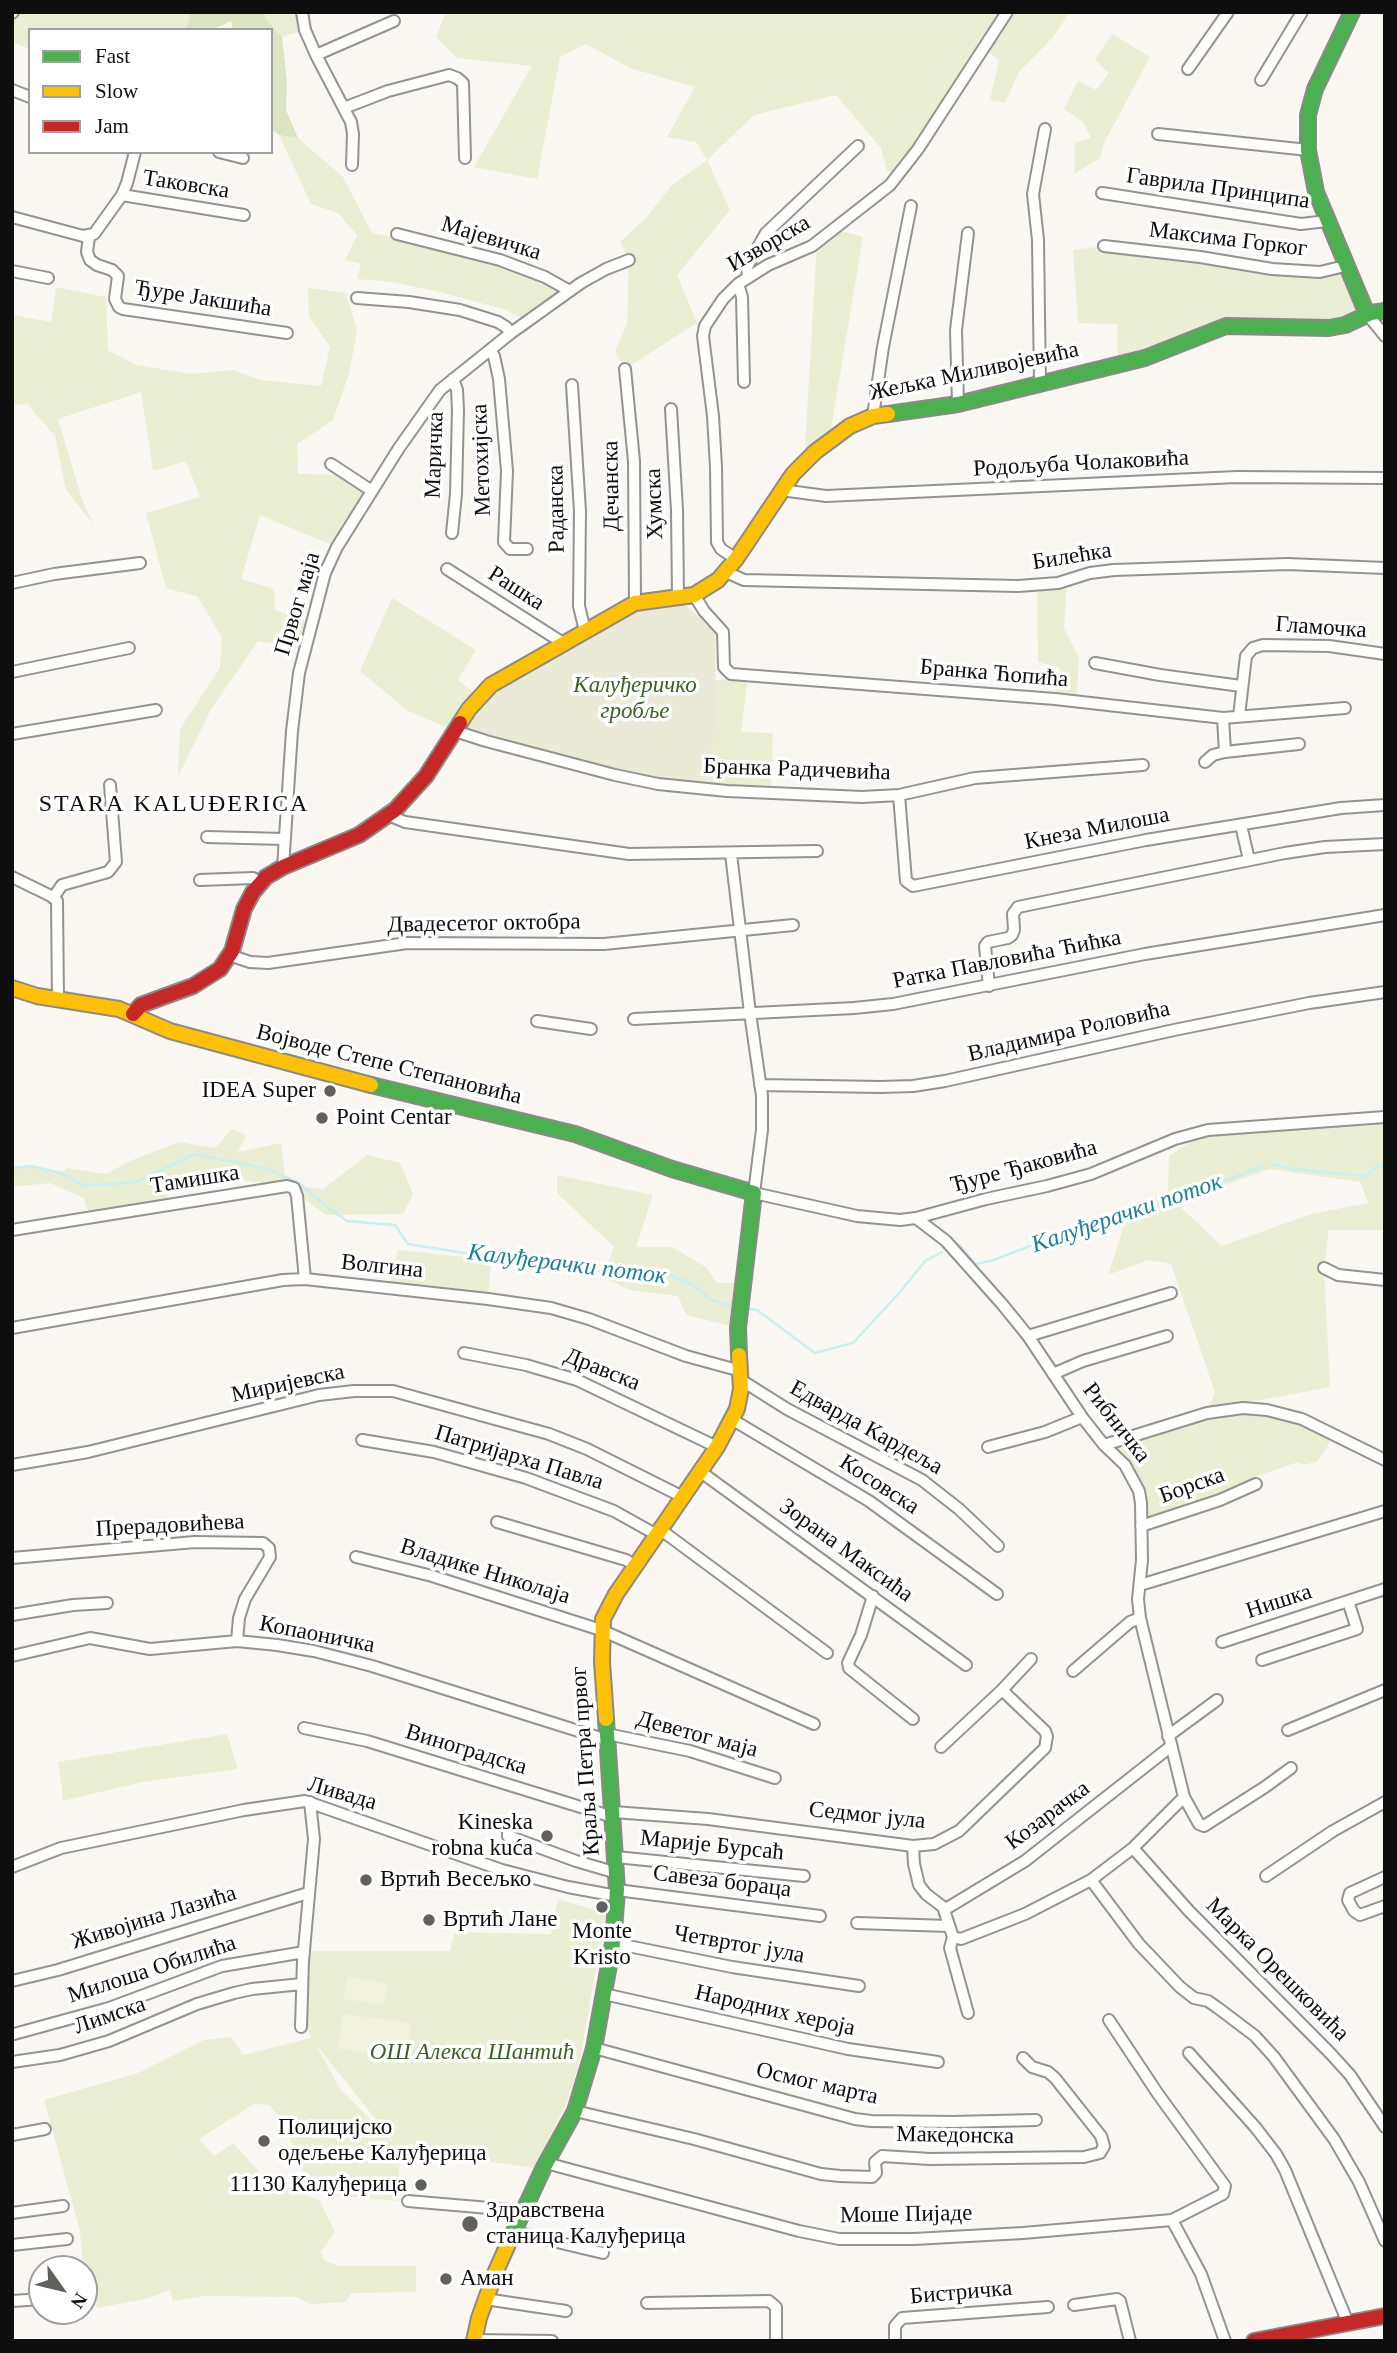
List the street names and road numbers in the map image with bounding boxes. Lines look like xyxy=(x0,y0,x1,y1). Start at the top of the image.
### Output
street label: Гаврила Принципа xyxy=(1125,162,1311,216)
street label: Таковска xyxy=(141,165,231,205)
street label: Изворска xyxy=(723,209,815,279)
street label: Мајевичка xyxy=(438,211,544,267)
street label: Максима Горког xyxy=(1147,217,1309,263)
street label: Ђуре Јакшића xyxy=(133,275,273,323)
street label: Жељка Миливојевића xyxy=(867,336,1081,408)
street label: Метохијска xyxy=(466,403,498,517)
street label: Маричка xyxy=(420,411,450,499)
street label: Дечанска xyxy=(597,440,627,532)
street label: Родољуба Чолаковића xyxy=(972,445,1190,483)
street label: Раданска xyxy=(542,465,572,553)
street label: Хумска xyxy=(640,468,670,540)
street label: Билећка xyxy=(1030,537,1114,577)
street label: Првог маја xyxy=(269,549,327,659)
street label: Рашка xyxy=(483,561,549,617)
street label: Гламочка xyxy=(1274,611,1368,645)
street label: Бранка Ћопића xyxy=(919,654,1069,694)
street label: Бранка Радичевића xyxy=(703,753,891,787)
street label: Кнеза Милоша xyxy=(1022,801,1172,857)
street label: Двадесетог октобра xyxy=(387,909,581,939)
street label: Ратка Павловића Ћићка xyxy=(890,924,1124,996)
street label: Владимира Роловића xyxy=(965,995,1173,1069)
street label: Војводе Степе Степановића xyxy=(253,1019,525,1111)
street label: Ђуре Ђаковића xyxy=(948,1134,1100,1200)
street label: Тамишка xyxy=(149,1159,241,1201)
street label: Волгина xyxy=(340,1249,424,1285)
street label: Дравска xyxy=(560,1342,644,1398)
street label: Миријевска xyxy=(229,1359,347,1409)
street label: Едварда Кардеља xyxy=(785,1375,947,1481)
street label: Рибничка xyxy=(1076,1377,1156,1469)
street label: Патријарха Павла xyxy=(431,1419,607,1497)
street label: Косовска xyxy=(834,1449,924,1521)
street label: Борска xyxy=(1156,1461,1228,1511)
street label: Зорана Максића xyxy=(774,1493,918,1609)
street label: Прерадовићева xyxy=(95,1508,245,1544)
street label: Владике Николаја xyxy=(397,1533,573,1611)
street label: Нишка xyxy=(1243,1578,1315,1626)
street label: Копаоничка xyxy=(257,1610,377,1660)
street label: Краља Петра првог xyxy=(566,1665,606,1857)
street label: Деветог маја xyxy=(633,1706,761,1764)
street label: Виноградска xyxy=(402,1718,530,1782)
street label: Ливада xyxy=(304,1771,380,1817)
street label: Козарачка xyxy=(1000,1775,1096,1857)
street label: Седмог јула xyxy=(807,1796,927,1836)
street label: Марије Бурсаћ xyxy=(639,1825,785,1867)
street label: Савеза бораца xyxy=(651,1860,793,1904)
street label: Живојина Лазића xyxy=(68,1880,240,1956)
street label: Марка Орешковића xyxy=(1200,1893,1354,2047)
street label: Четвртог јула xyxy=(671,1920,807,1970)
street label: Милоша Обилића xyxy=(64,1930,240,2010)
street label: Народних хероја xyxy=(692,1979,858,2043)
street label: Лимска xyxy=(71,1991,149,2041)
street label: Осмог марта xyxy=(753,2057,881,2111)
street label: Македонска xyxy=(896,2121,1014,2151)
street label: Моше Пијаде xyxy=(840,2200,972,2230)
street label: Бистричка xyxy=(909,2275,1013,2311)

